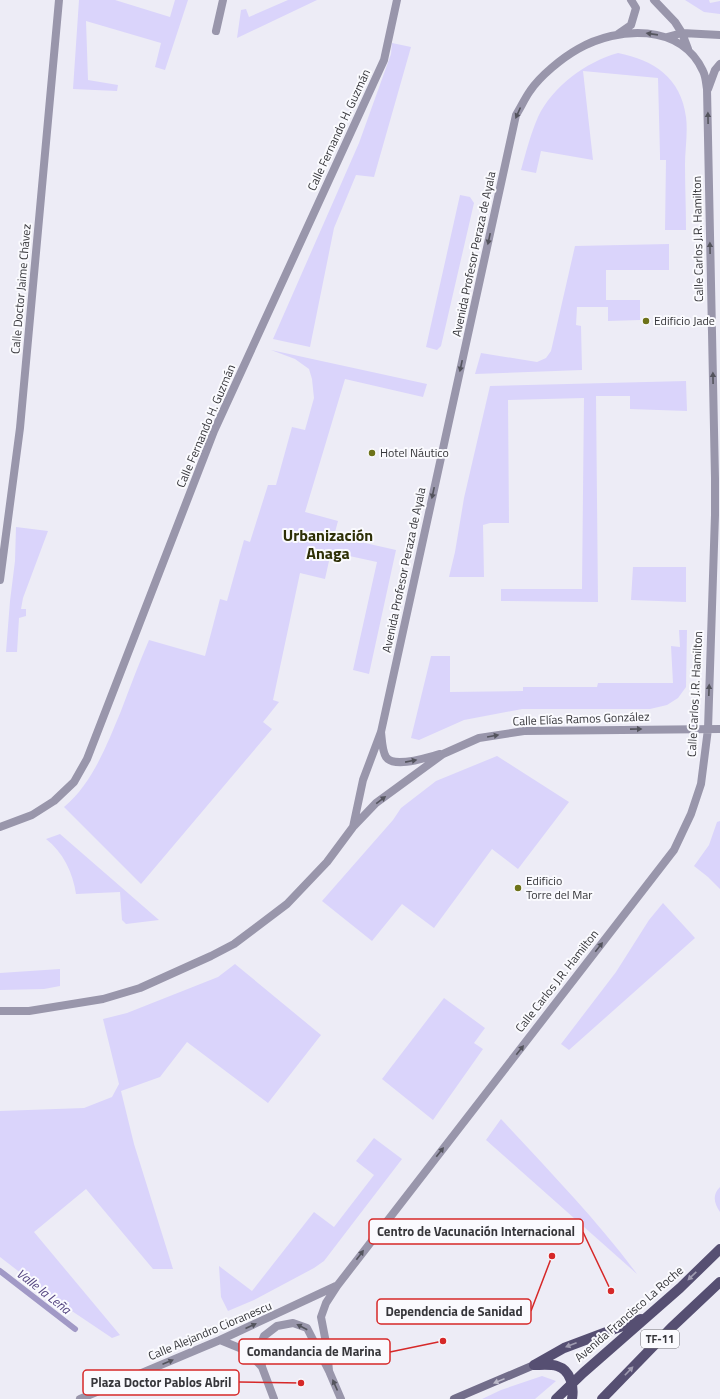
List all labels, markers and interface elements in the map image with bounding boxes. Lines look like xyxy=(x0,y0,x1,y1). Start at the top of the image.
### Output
one-way arrow xyxy=(646,31,658,37)
street label: Calle Fernando H. Guzmán xyxy=(302,66,375,194)
one-way arrow xyxy=(515,107,521,119)
one-way arrow xyxy=(705,111,711,124)
street label: Avenida Profesor Peraza de Ayala xyxy=(447,169,500,338)
street label: Calle Carlos J.R. Hamilton xyxy=(687,176,708,302)
street label: Calle Doctor Jaime Chávez xyxy=(5,223,36,355)
one-way arrow xyxy=(486,233,492,246)
one-way arrow xyxy=(707,242,714,254)
place label: Edificio Jade xyxy=(654,311,715,330)
marker: Edificio Jade xyxy=(641,316,651,326)
one-way arrow xyxy=(458,360,464,373)
street label: Calle Fernando H. Guzmán xyxy=(171,361,240,490)
one-way arrow xyxy=(710,371,716,384)
place label: Hotel Náutico xyxy=(380,443,449,462)
marker: Hotel Náutico xyxy=(367,448,377,458)
street label: Avenida Profesor Peraza de Ayala xyxy=(377,485,430,654)
one-way arrow xyxy=(430,487,436,500)
district label: Urbanización Anaga xyxy=(283,523,373,565)
street label: Calle Carlos J.R. Hamilton xyxy=(682,631,707,757)
one-way arrow xyxy=(706,684,713,696)
street label: Calle Elías Ramos González xyxy=(512,707,650,730)
one-way arrow xyxy=(630,726,643,732)
one-way arrow xyxy=(486,733,499,739)
one-way arrow xyxy=(404,758,417,764)
one-way arrow xyxy=(376,795,387,804)
place label: Edificio Torre del Mar xyxy=(526,871,593,904)
marker: Edificio Torre del Mar xyxy=(513,883,523,893)
street label: Calle Carlos J.R. Hamilton xyxy=(510,925,603,1036)
one-way arrow xyxy=(595,941,603,952)
one-way arrow xyxy=(515,1044,524,1055)
one-way arrow xyxy=(436,1147,444,1158)
callout: Centro de Vacunación Internacional xyxy=(369,1219,583,1244)
text: Centro de Vacunación Internacional xyxy=(377,1221,575,1241)
one-way arrow xyxy=(356,1250,364,1261)
street label: Avenida Francisco La Roche xyxy=(570,1261,687,1366)
water label: Valle la Leña xyxy=(13,1263,77,1320)
one-way arrow xyxy=(687,1272,697,1281)
street label: Calle Alejandro Cioranescu xyxy=(145,1296,275,1365)
callout: Dependencia de Sanidad xyxy=(377,1299,531,1324)
text: Dependencia de Sanidad xyxy=(385,1301,523,1321)
one-way arrow xyxy=(246,1323,257,1329)
one-way arrow xyxy=(296,1324,308,1330)
road number: TF-11 xyxy=(641,1330,679,1348)
callout: Comandancia de Marina xyxy=(239,1339,390,1364)
text: Comandancia de Marina xyxy=(247,1341,382,1361)
one-way arrow xyxy=(565,1343,577,1349)
one-way arrow xyxy=(162,1359,174,1365)
one-way arrow xyxy=(624,1366,634,1376)
callout: Plaza Doctor Pablos Abril xyxy=(83,1370,239,1395)
text: Plaza Doctor Pablos Abril xyxy=(91,1372,231,1392)
one-way arrow xyxy=(492,1378,504,1384)
one-way arrow xyxy=(332,1379,338,1391)

